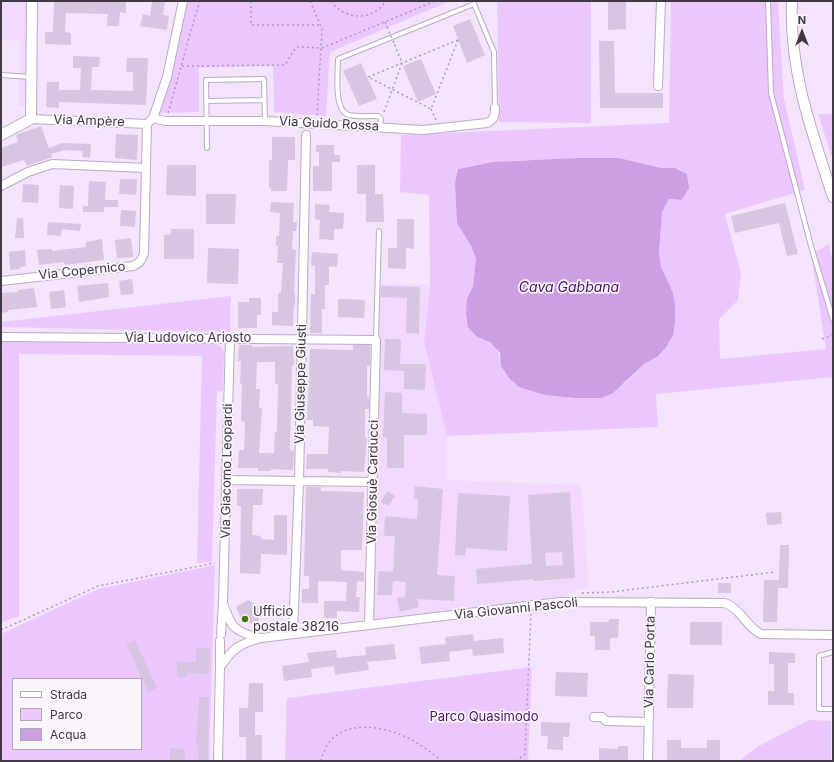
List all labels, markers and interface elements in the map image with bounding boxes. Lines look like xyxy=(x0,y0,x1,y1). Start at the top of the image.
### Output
north arrow xyxy=(782,12,822,52)
text: N xyxy=(798,13,806,27)
street label: Via Ampère xyxy=(53,112,125,130)
street label: Via Guido Rossa xyxy=(279,114,379,134)
street label: Via Copernico xyxy=(38,259,126,283)
water label: Cava Gabbana xyxy=(519,280,619,296)
street label: Via Giuseppe Giusti xyxy=(292,324,310,444)
street label: Via Ludovico Ariosto xyxy=(125,330,251,346)
street label: Via Giacomo Leopardi xyxy=(218,403,236,539)
street label: Via Giosuè Carducci xyxy=(364,420,382,544)
street label: Via Giovanni Pascoli xyxy=(453,595,579,623)
place label: Ufficio postale 38216 xyxy=(253,604,339,635)
marker: Ufficio postale 38216 xyxy=(240,614,250,624)
street label: Via Carlo Porta xyxy=(641,616,659,708)
legend xyxy=(12,678,142,750)
text: Strada xyxy=(50,687,87,702)
text: Parco xyxy=(50,707,83,722)
park label: Parco Quasimodo xyxy=(429,709,539,725)
text: Acqua xyxy=(50,727,86,742)

